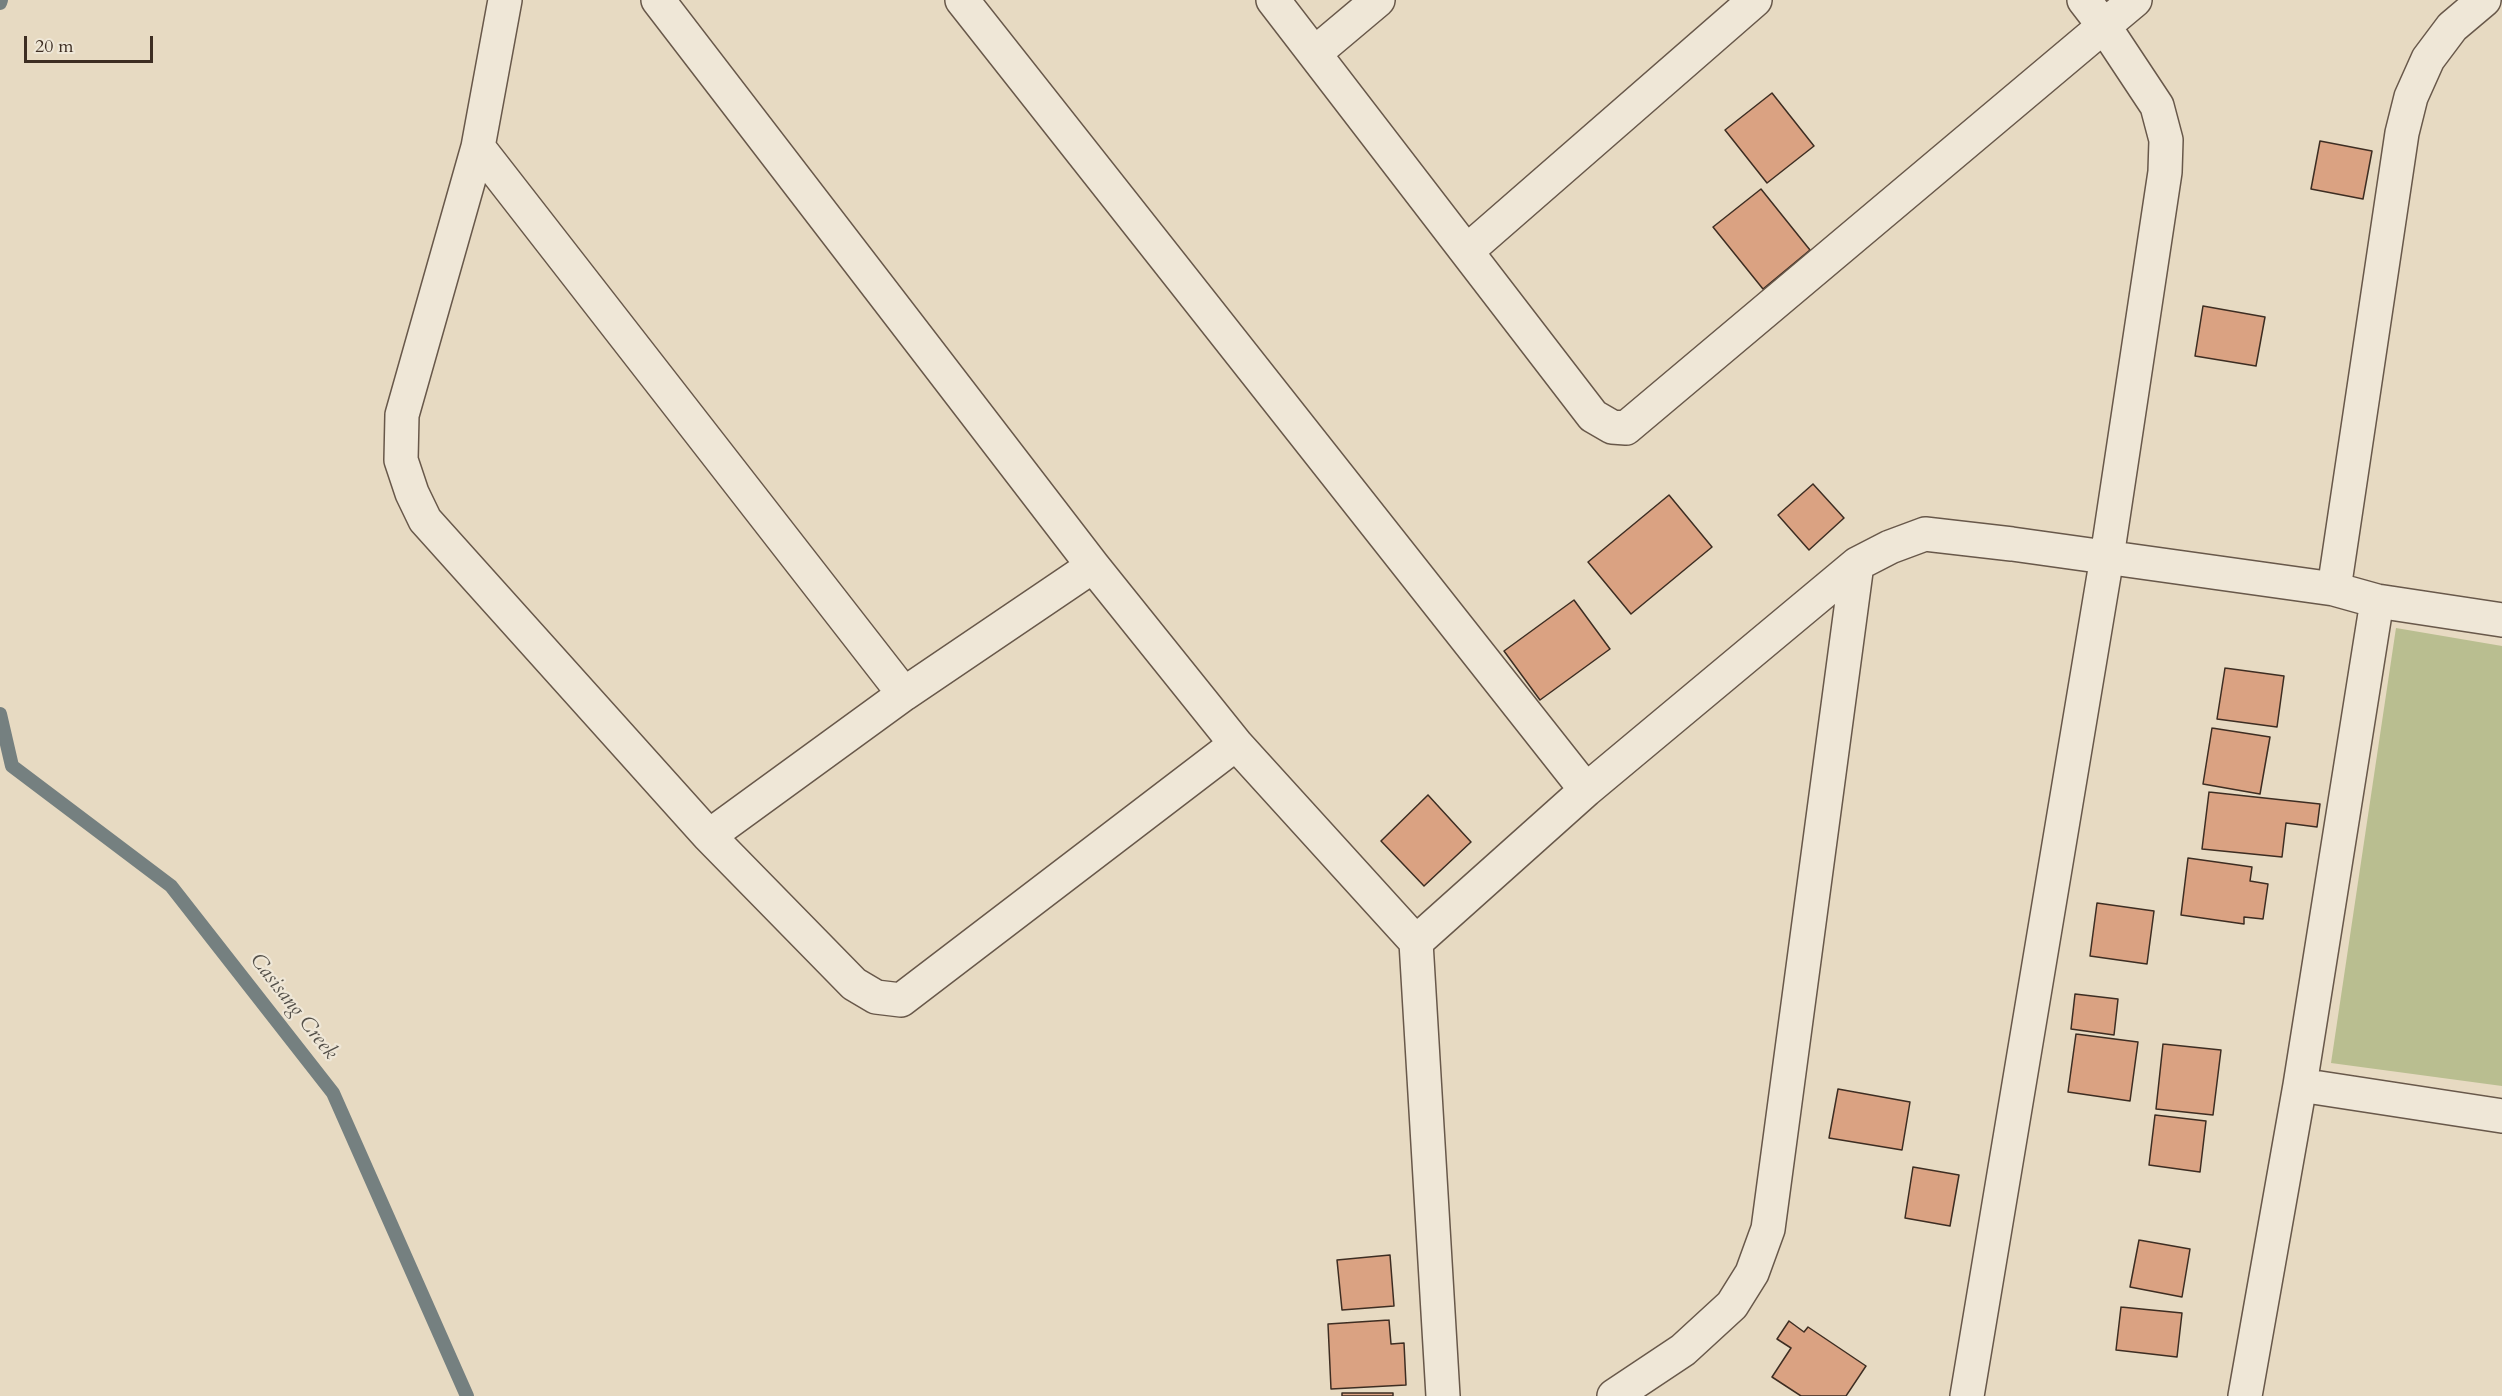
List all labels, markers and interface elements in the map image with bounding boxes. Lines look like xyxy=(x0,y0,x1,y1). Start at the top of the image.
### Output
scale bar xyxy=(27,24,156,62)
text: 20 m xyxy=(35,34,74,59)
water label: Casisang Creek xyxy=(244,949,342,1065)

